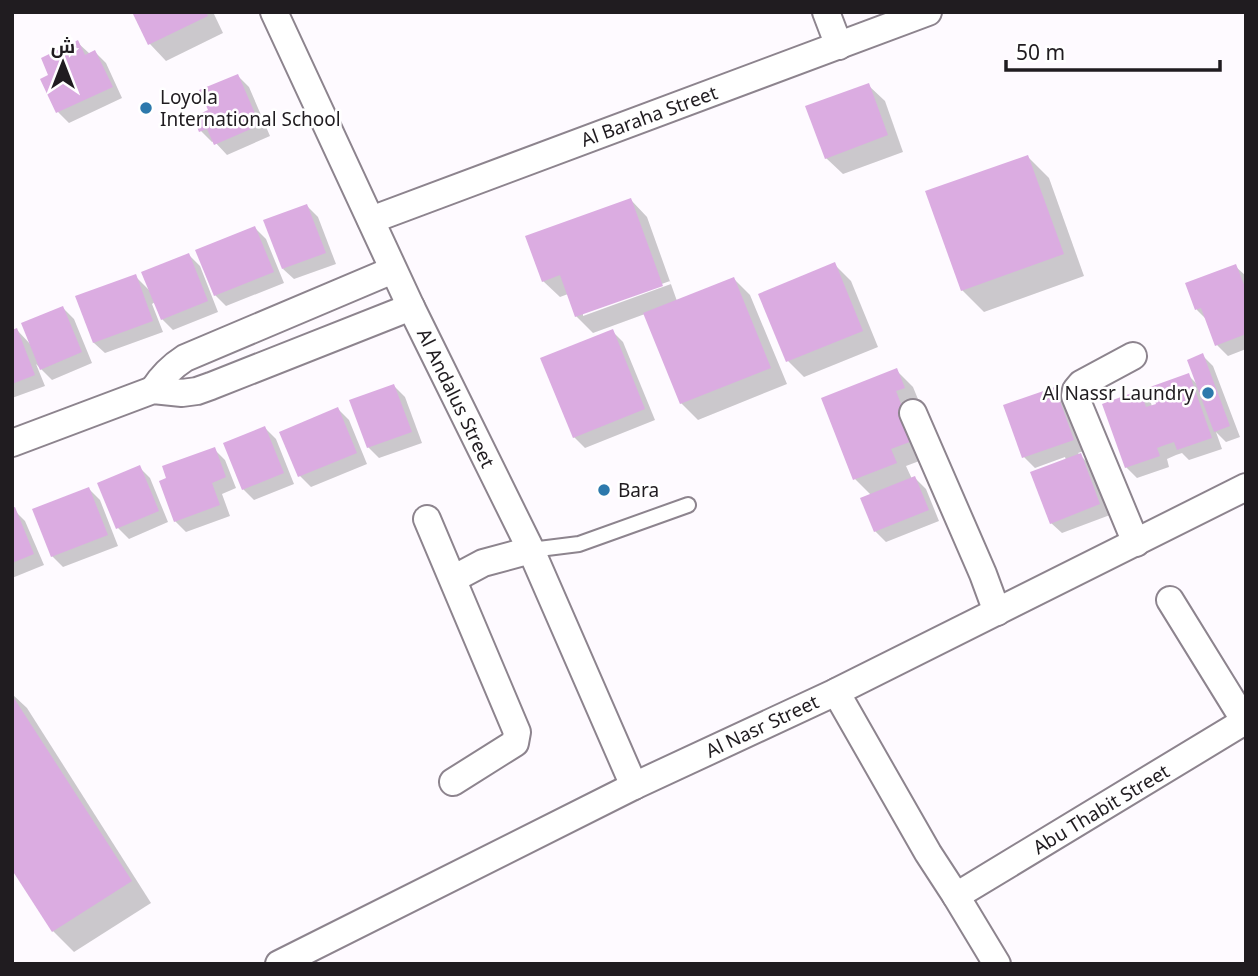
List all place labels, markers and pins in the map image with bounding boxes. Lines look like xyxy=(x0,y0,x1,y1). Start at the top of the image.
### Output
place label: Loyola International School xyxy=(160,84,341,132)
marker: Loyola International School xyxy=(138,100,154,116)
place label: Al Nassr Laundry xyxy=(1043,380,1194,406)
marker: Al Nassr Laundry xyxy=(1200,385,1216,401)
place label: Bara xyxy=(618,477,659,503)
marker: Bara xyxy=(596,482,612,498)

